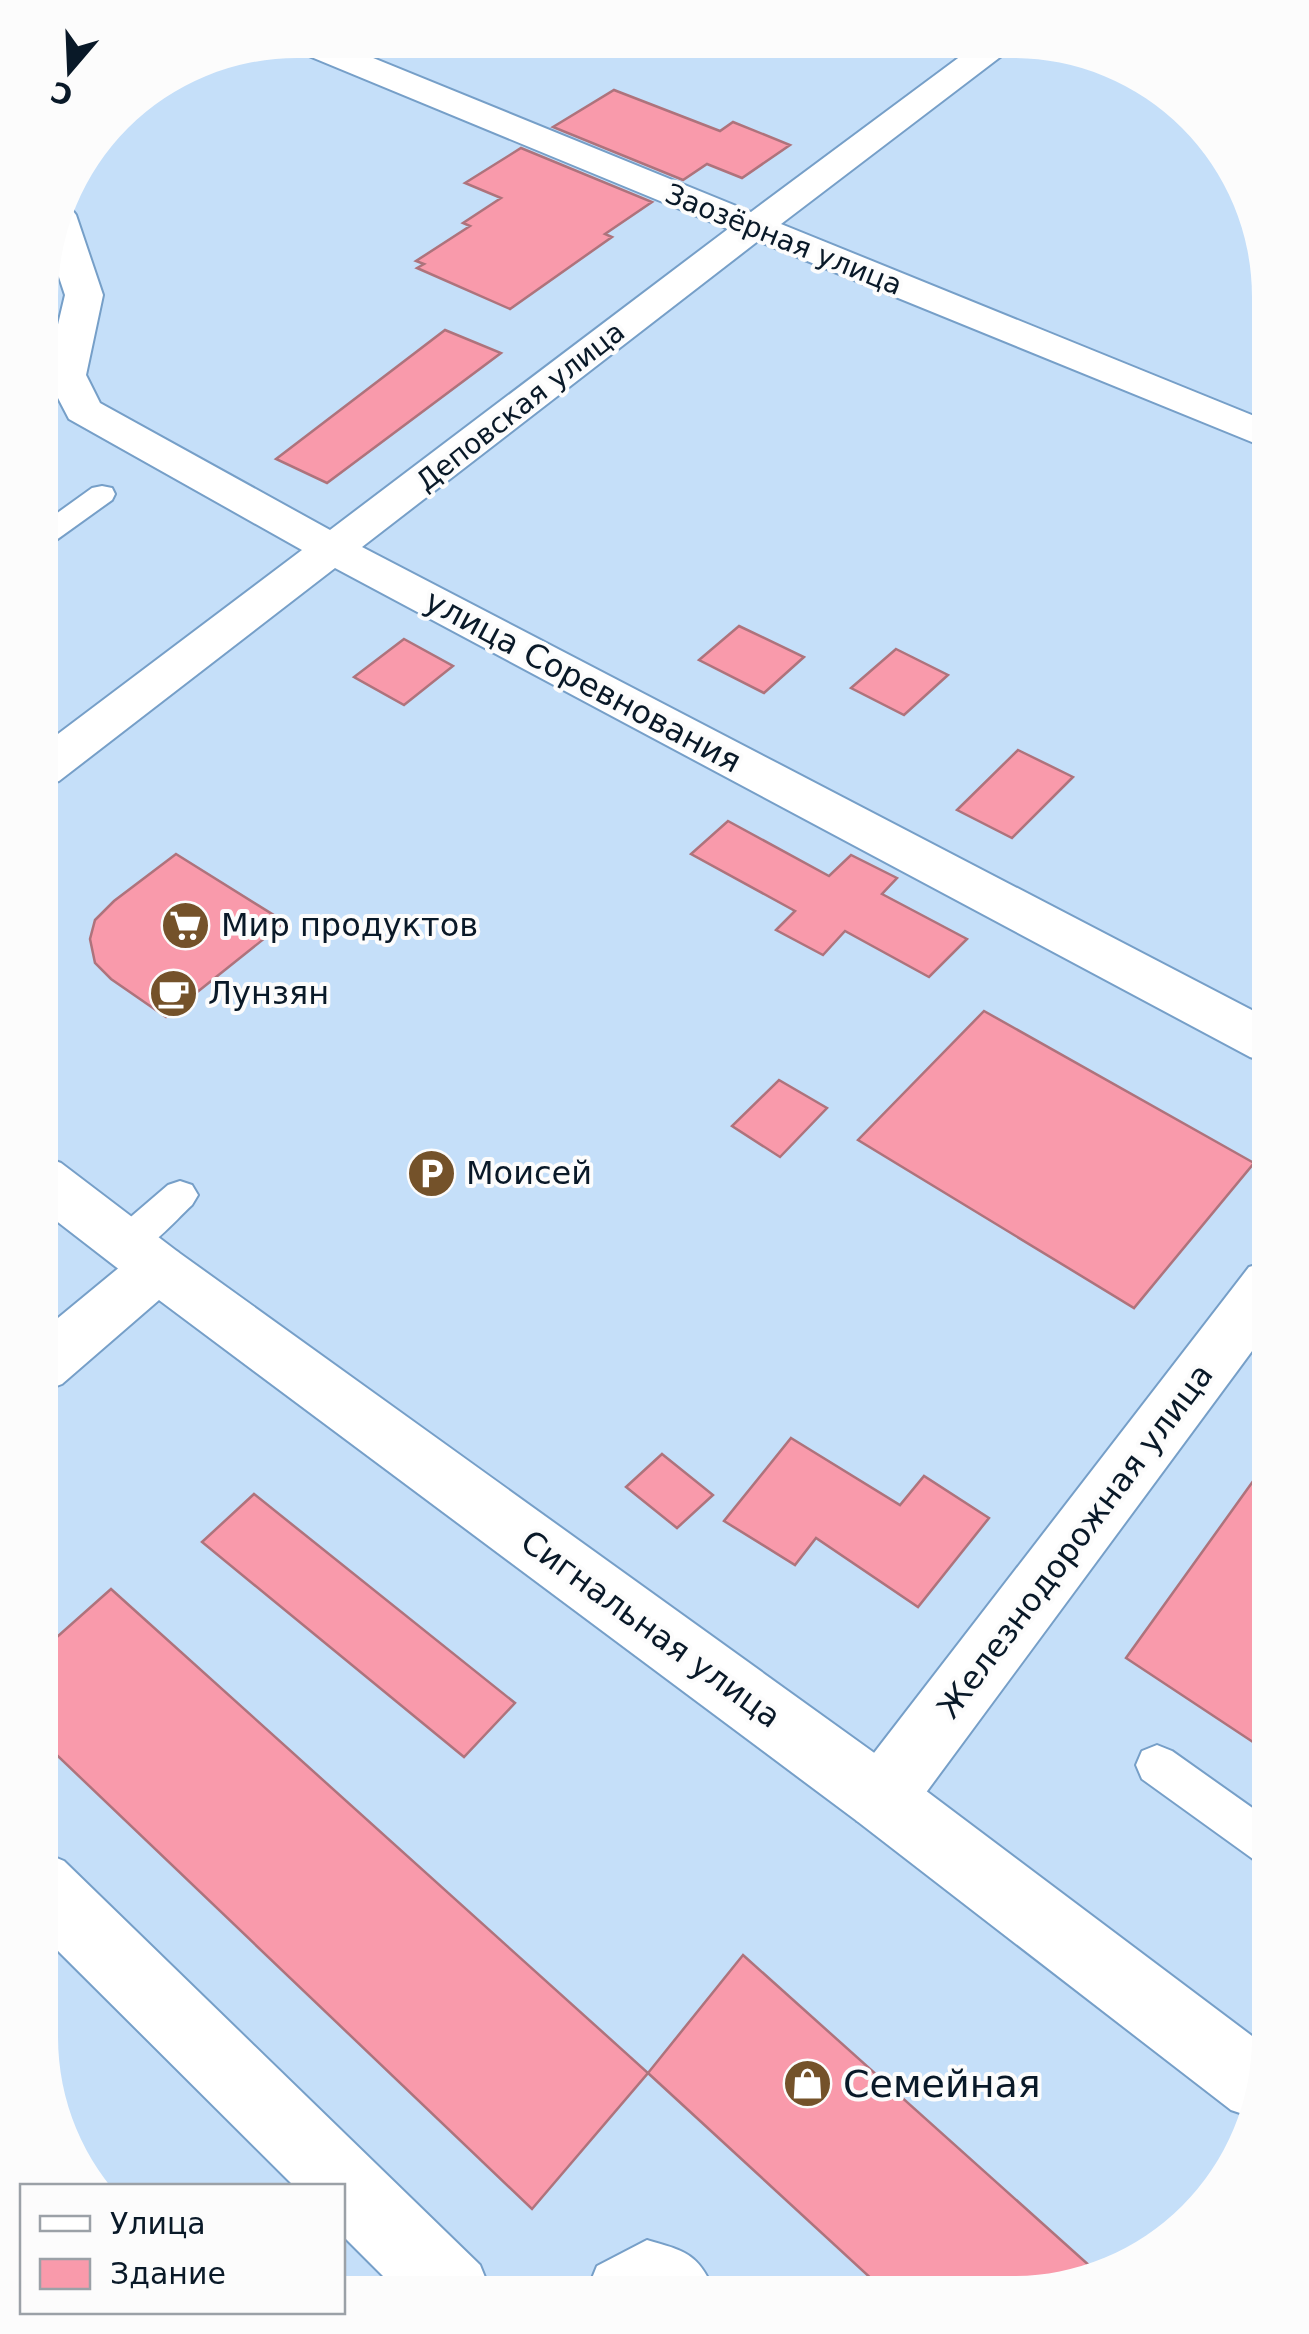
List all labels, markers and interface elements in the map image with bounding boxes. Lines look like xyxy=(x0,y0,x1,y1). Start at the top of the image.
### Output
north arrow xyxy=(20,20,120,120)
text: С xyxy=(47,74,77,112)
street label: Заозёрная улица xyxy=(661,177,907,302)
street label: Деповская улица xyxy=(410,315,631,498)
street label: улица Соревнования xyxy=(418,581,748,781)
supermarket icon: Мир продуктов xyxy=(160,899,212,951)
place label: Мир продуктов xyxy=(221,906,478,944)
cafe icon: Лунзян xyxy=(147,967,199,1019)
place label: Лунзян xyxy=(208,974,329,1012)
parking icon: Моисей xyxy=(405,1147,457,1199)
place label: Моисей xyxy=(466,1154,592,1192)
street label: Железнодорожная улица xyxy=(929,1356,1221,1726)
street label: Сигнальная улица xyxy=(514,1522,788,1736)
shop icon: Семейная xyxy=(782,2058,834,2110)
place label: Семейная xyxy=(843,2062,1041,2106)
legend xyxy=(20,2184,345,2314)
text: Улица xyxy=(110,2206,206,2241)
text: Здание xyxy=(110,2256,226,2291)

